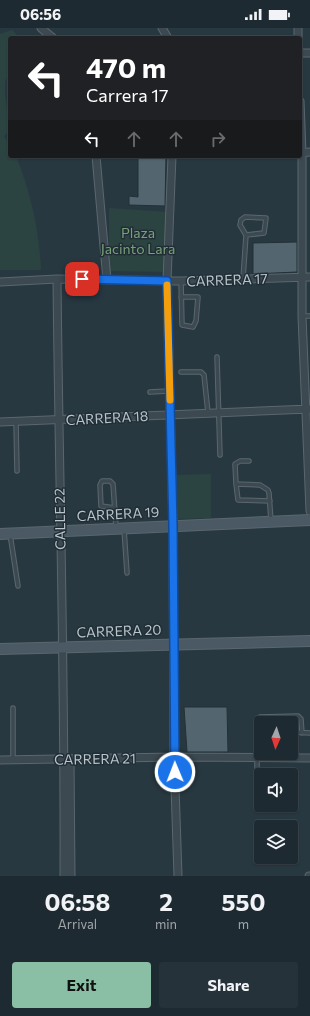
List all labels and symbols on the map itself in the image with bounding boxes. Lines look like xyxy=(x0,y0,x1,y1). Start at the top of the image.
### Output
park label: Plaza Jacinto Lara xyxy=(101,224,175,257)
pin xyxy=(65,262,99,296)
street label: CARRERA 17 xyxy=(186,270,268,289)
street label: CARRERA 18 xyxy=(65,407,149,428)
street label: CALLE 22 xyxy=(50,488,69,550)
street label: CARRERA 19 xyxy=(76,503,160,524)
street label: CARRERA 20 xyxy=(76,621,162,640)
north arrow xyxy=(254,716,298,760)
street label: CARRERA 21 xyxy=(54,749,136,768)
position arrow xyxy=(154,751,196,793)

